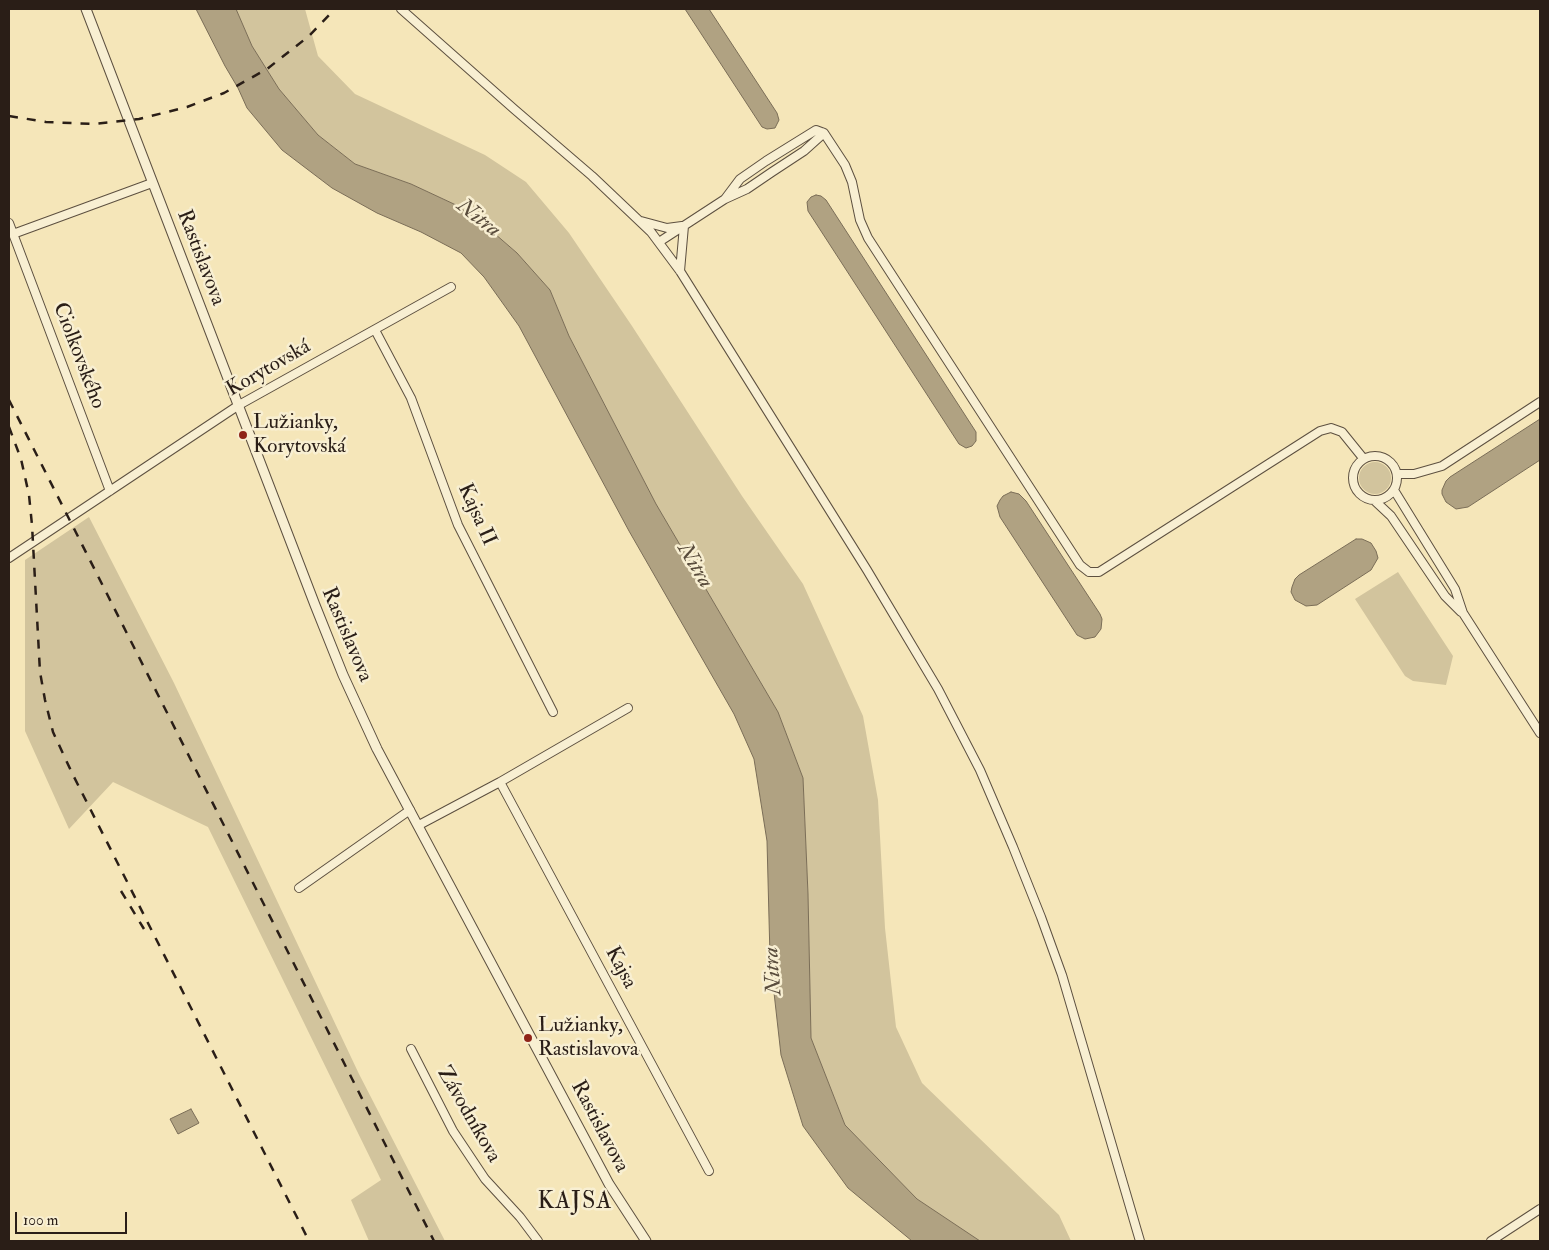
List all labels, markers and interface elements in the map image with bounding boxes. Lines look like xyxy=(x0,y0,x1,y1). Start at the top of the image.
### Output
water label: Nitra xyxy=(451,194,505,244)
street label: Rastislavova xyxy=(170,207,230,309)
street label: Ciolkovského xyxy=(46,299,110,413)
street label: Korytovská xyxy=(222,335,316,403)
place label: Lužianky, Korytovská xyxy=(253,410,346,460)
marker: Lužianky, Korytovská xyxy=(237,429,249,441)
street label: Kajsa II xyxy=(451,480,501,550)
water label: Nitra xyxy=(670,538,718,594)
street label: Rastislavova xyxy=(315,584,377,686)
street label: Kajsa xyxy=(599,943,641,993)
water label: Nitra xyxy=(759,946,789,996)
place label: Lužianky, Rastislavova xyxy=(538,1013,639,1063)
marker: Lužianky, Rastislavova xyxy=(522,1032,534,1044)
street label: Závodníkova xyxy=(430,1062,506,1168)
street label: Rastislavova xyxy=(564,1077,634,1177)
district label: KAJSA xyxy=(537,1189,613,1217)
scale bar xyxy=(18,1202,130,1234)
text: 100 m xyxy=(23,1211,58,1230)

